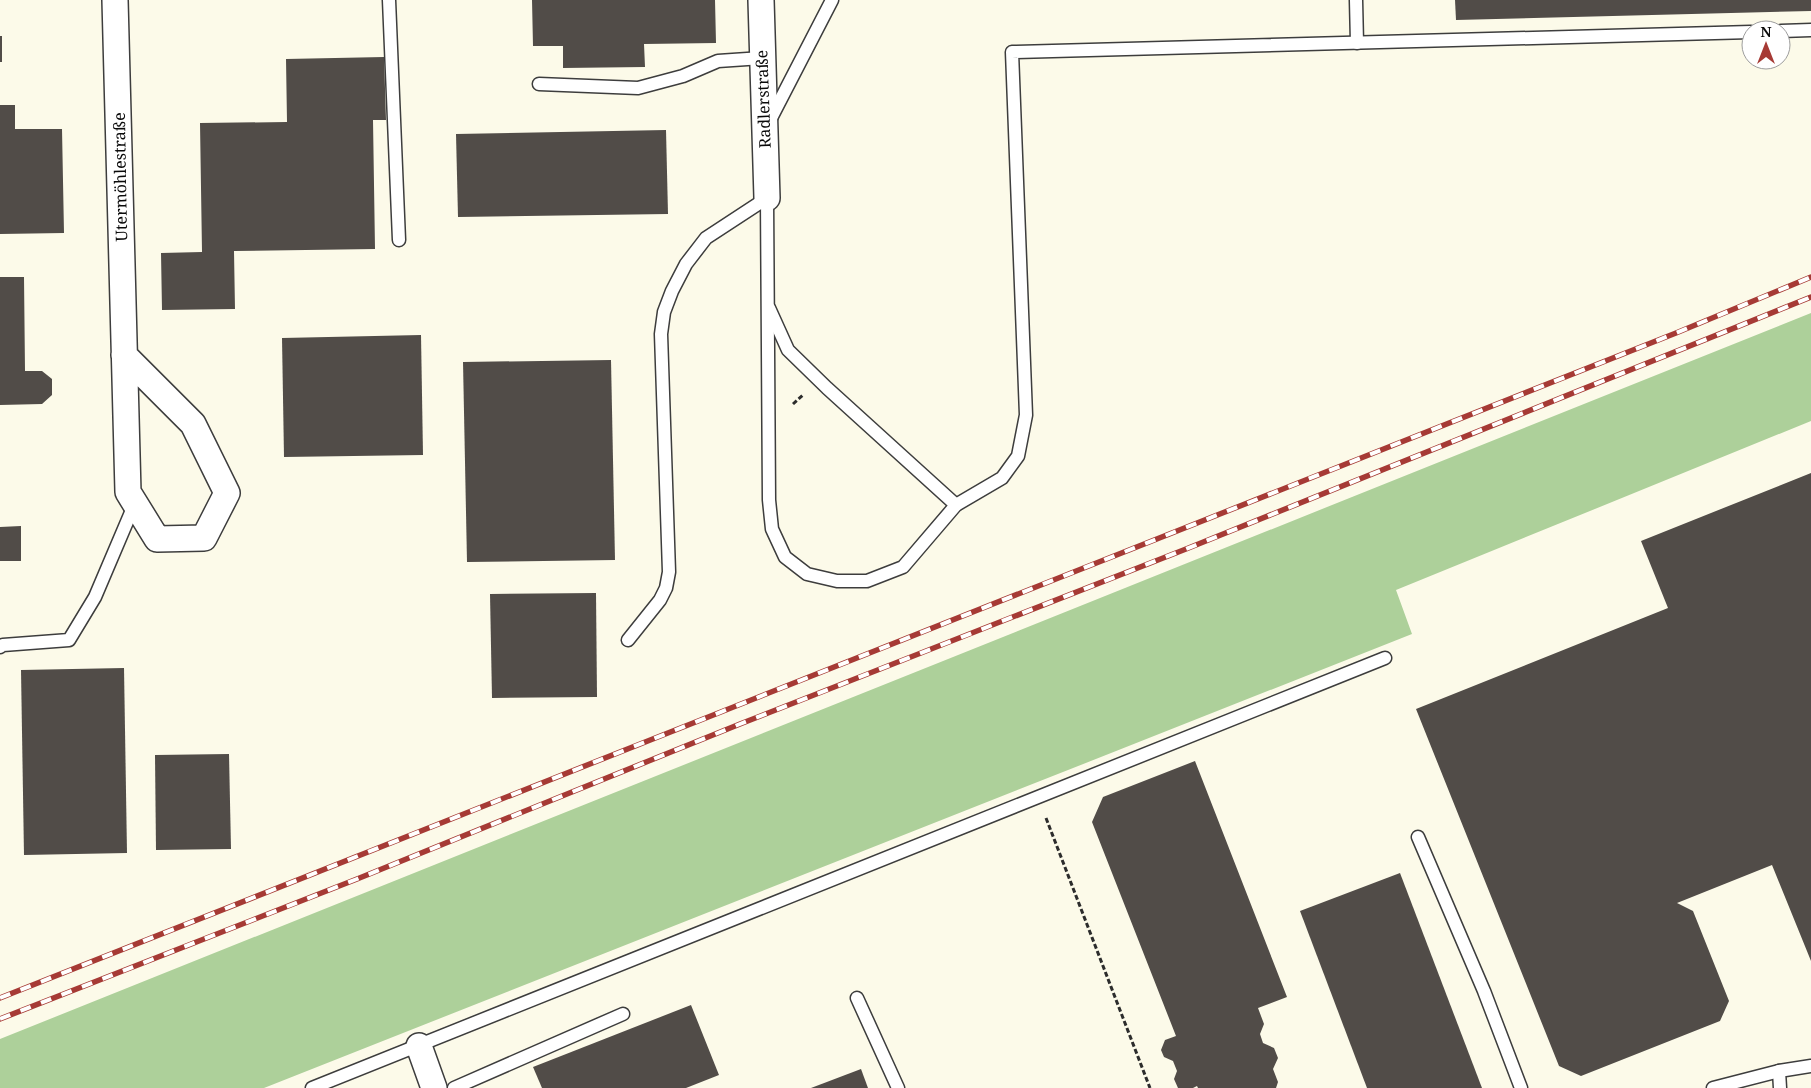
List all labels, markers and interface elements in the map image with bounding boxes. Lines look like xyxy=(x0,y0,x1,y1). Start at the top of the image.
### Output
north arrow xyxy=(1741,20,1791,70)
text: N xyxy=(1760,22,1772,41)
street label: Radlerstraße xyxy=(750,49,776,149)
street label: Utermöhlestraße xyxy=(108,112,132,242)

